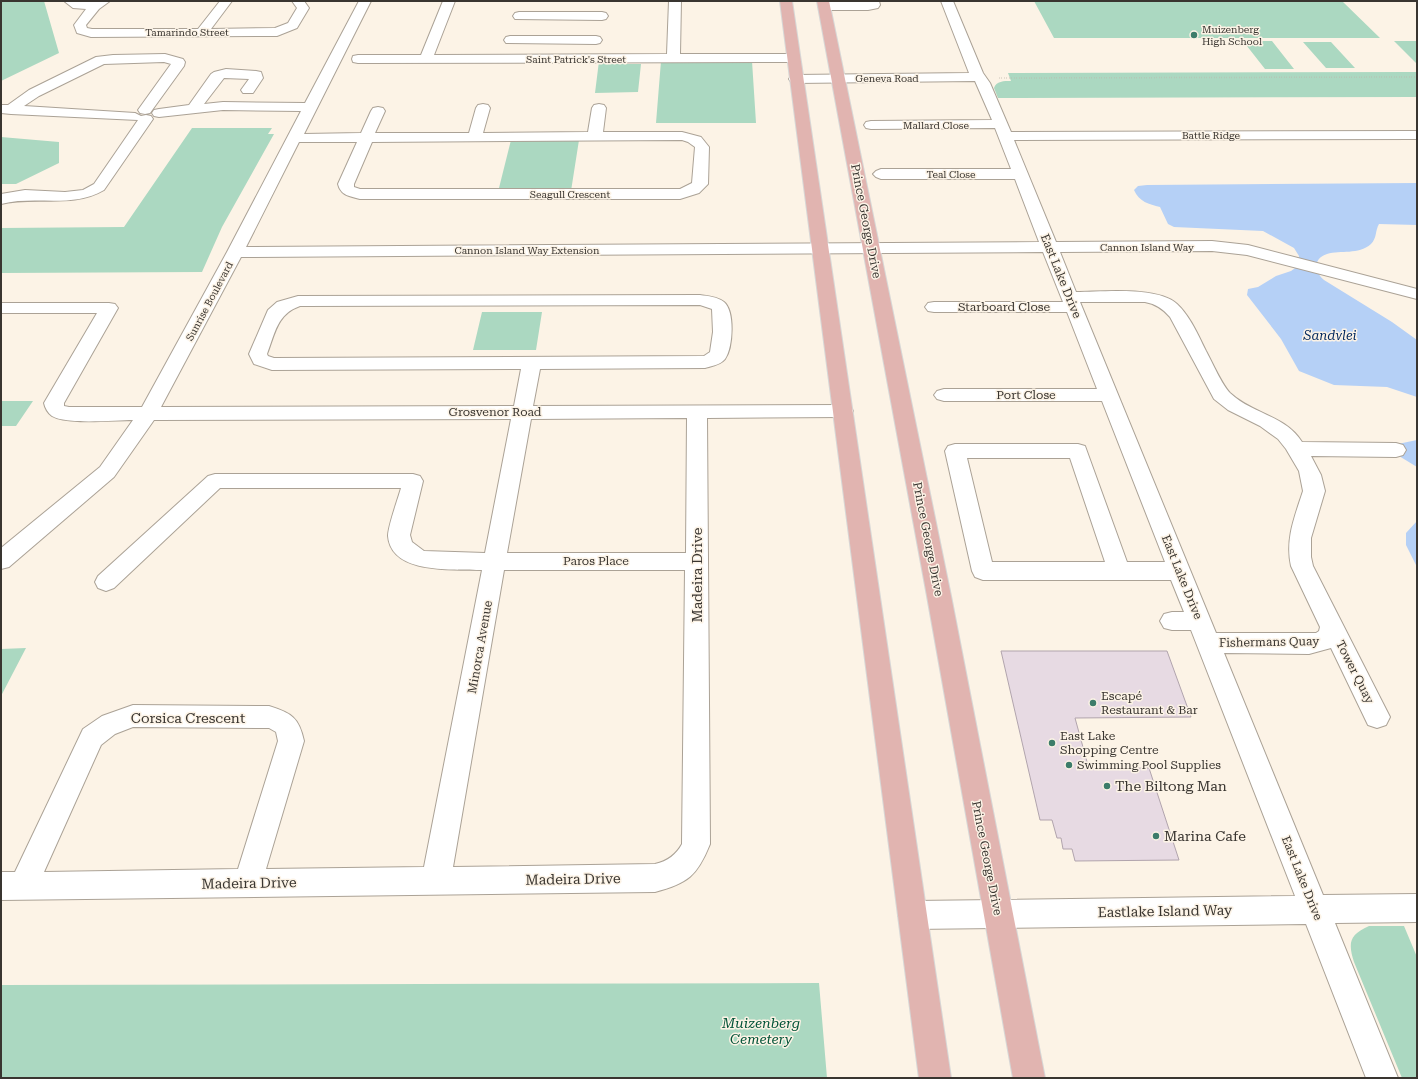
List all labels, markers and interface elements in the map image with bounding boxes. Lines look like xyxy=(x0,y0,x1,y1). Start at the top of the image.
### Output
place label: Muizenberg High School xyxy=(1202,24,1262,47)
street label: Tamarindo Street xyxy=(145,27,229,38)
marker: Muizenberg High School xyxy=(1189,30,1199,40)
street label: Saint Patrick's Street xyxy=(526,54,626,65)
street label: Geneva Road xyxy=(855,73,919,84)
street label: Mallard Close xyxy=(903,120,969,131)
street label: Battle Ridge xyxy=(1182,130,1241,141)
street label: Prince George Drive xyxy=(848,163,884,280)
street label: Teal Close xyxy=(926,169,976,180)
street label: Seagull Crescent xyxy=(530,189,611,200)
street label: East Lake Drive xyxy=(1038,232,1084,321)
street label: Cannon Island Way xyxy=(1100,242,1194,253)
street label: Cannon Island Way Extension xyxy=(455,245,600,256)
street label: Sunrise Boulevard xyxy=(184,259,235,343)
street label: Starboard Close xyxy=(958,300,1051,314)
water label: Sandvlei xyxy=(1302,328,1357,343)
street label: Port Close xyxy=(996,388,1056,402)
street label: Grosvenor Road xyxy=(448,405,542,419)
street label: Prince George Drive xyxy=(910,481,946,598)
street label: Madeira Drive xyxy=(689,527,705,623)
street label: East Lake Drive xyxy=(1159,533,1205,622)
street label: Paros Place xyxy=(563,554,629,568)
street label: Minorca Avenue xyxy=(465,599,495,695)
street label: Fishermans Quay xyxy=(1219,634,1320,650)
street label: Tower Quay xyxy=(1333,638,1377,707)
place label: Escapé Restaurant & Bar xyxy=(1101,689,1198,717)
marker: Escapé Restaurant & Bar xyxy=(1088,698,1098,708)
street label: Corsica Crescent xyxy=(131,710,245,726)
place label: East Lake Shopping Centre xyxy=(1060,729,1159,757)
marker: East Lake Shopping Centre xyxy=(1047,738,1057,748)
place label: Swimming Pool Supplies xyxy=(1077,758,1221,772)
marker: Swimming Pool Supplies xyxy=(1064,760,1074,770)
place label: The Biltong Man xyxy=(1115,778,1227,794)
marker: The Biltong Man xyxy=(1102,781,1112,791)
street label: Prince George Drive xyxy=(969,800,1005,917)
place label: Marina Cafe xyxy=(1164,828,1246,844)
marker: Marina Cafe xyxy=(1151,831,1161,841)
street label: East Lake Drive xyxy=(1279,834,1325,923)
street label: Madeira Drive xyxy=(525,870,621,888)
street label: Madeira Drive xyxy=(201,874,297,892)
street label: Eastlake Island Way xyxy=(1098,902,1233,920)
park label: Muizenberg Cemetery xyxy=(721,1015,800,1047)

